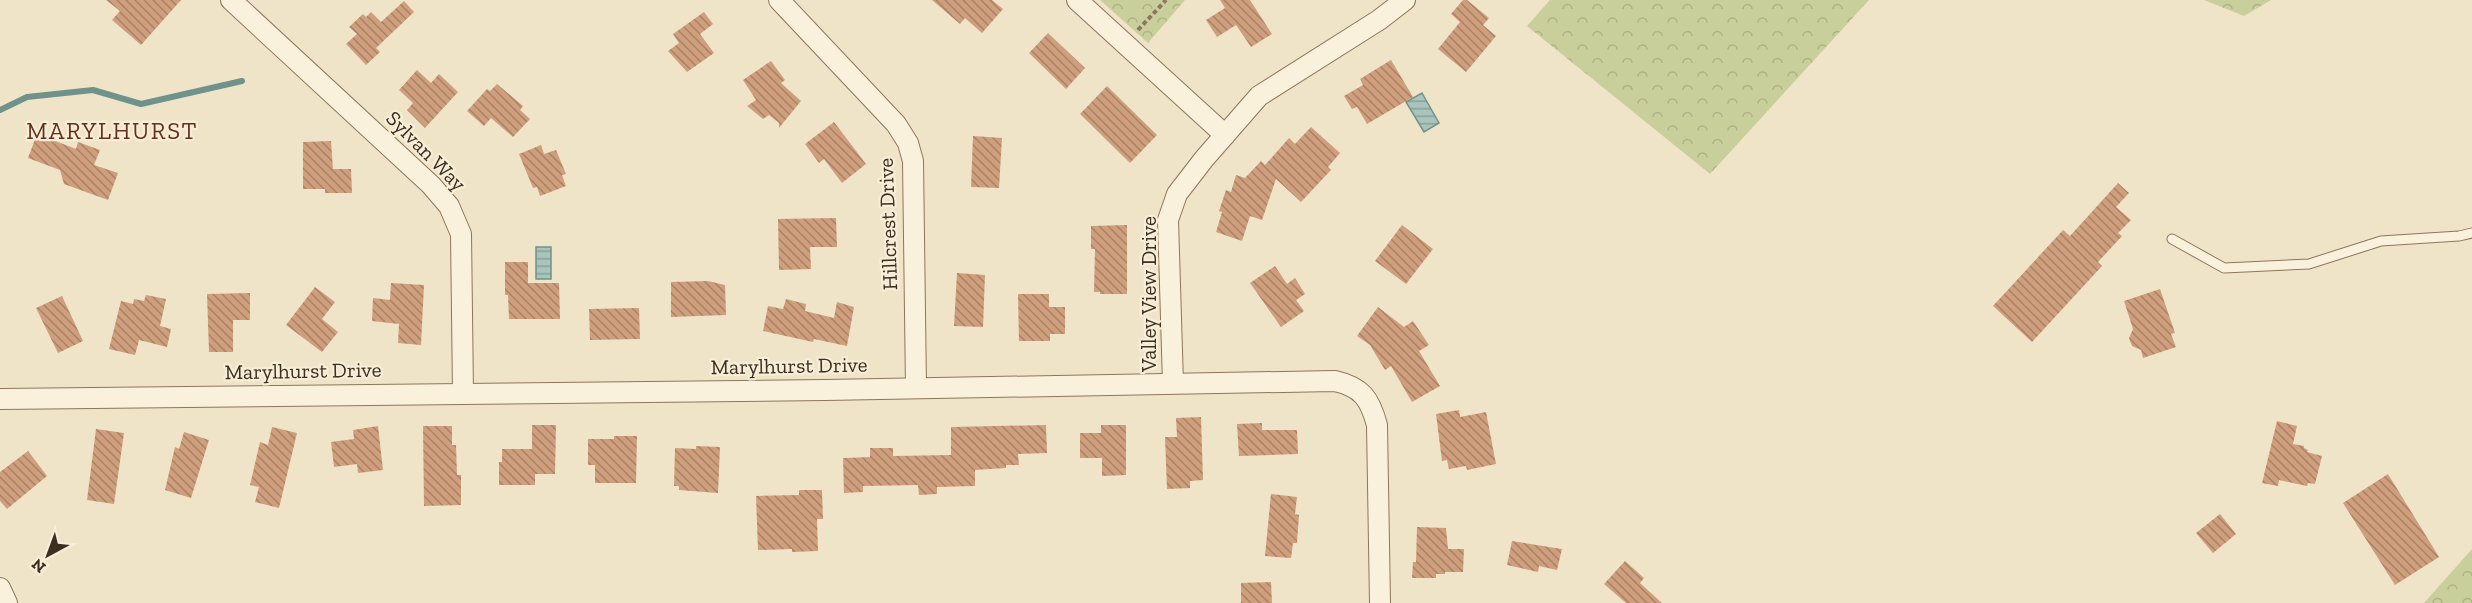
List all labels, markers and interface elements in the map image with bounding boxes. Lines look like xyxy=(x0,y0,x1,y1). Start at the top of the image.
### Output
street label: Sylvan Way xyxy=(381,105,472,196)
district label: MARYLHURST xyxy=(26,116,198,145)
street label: Hillcrest Drive xyxy=(873,157,902,291)
street label: Valley View Drive xyxy=(1136,216,1161,373)
street label: Marylhurst Drive xyxy=(710,352,868,379)
street label: Marylhurst Drive xyxy=(224,357,382,384)
north arrow xyxy=(18,525,78,585)
text: N xyxy=(28,555,49,577)

